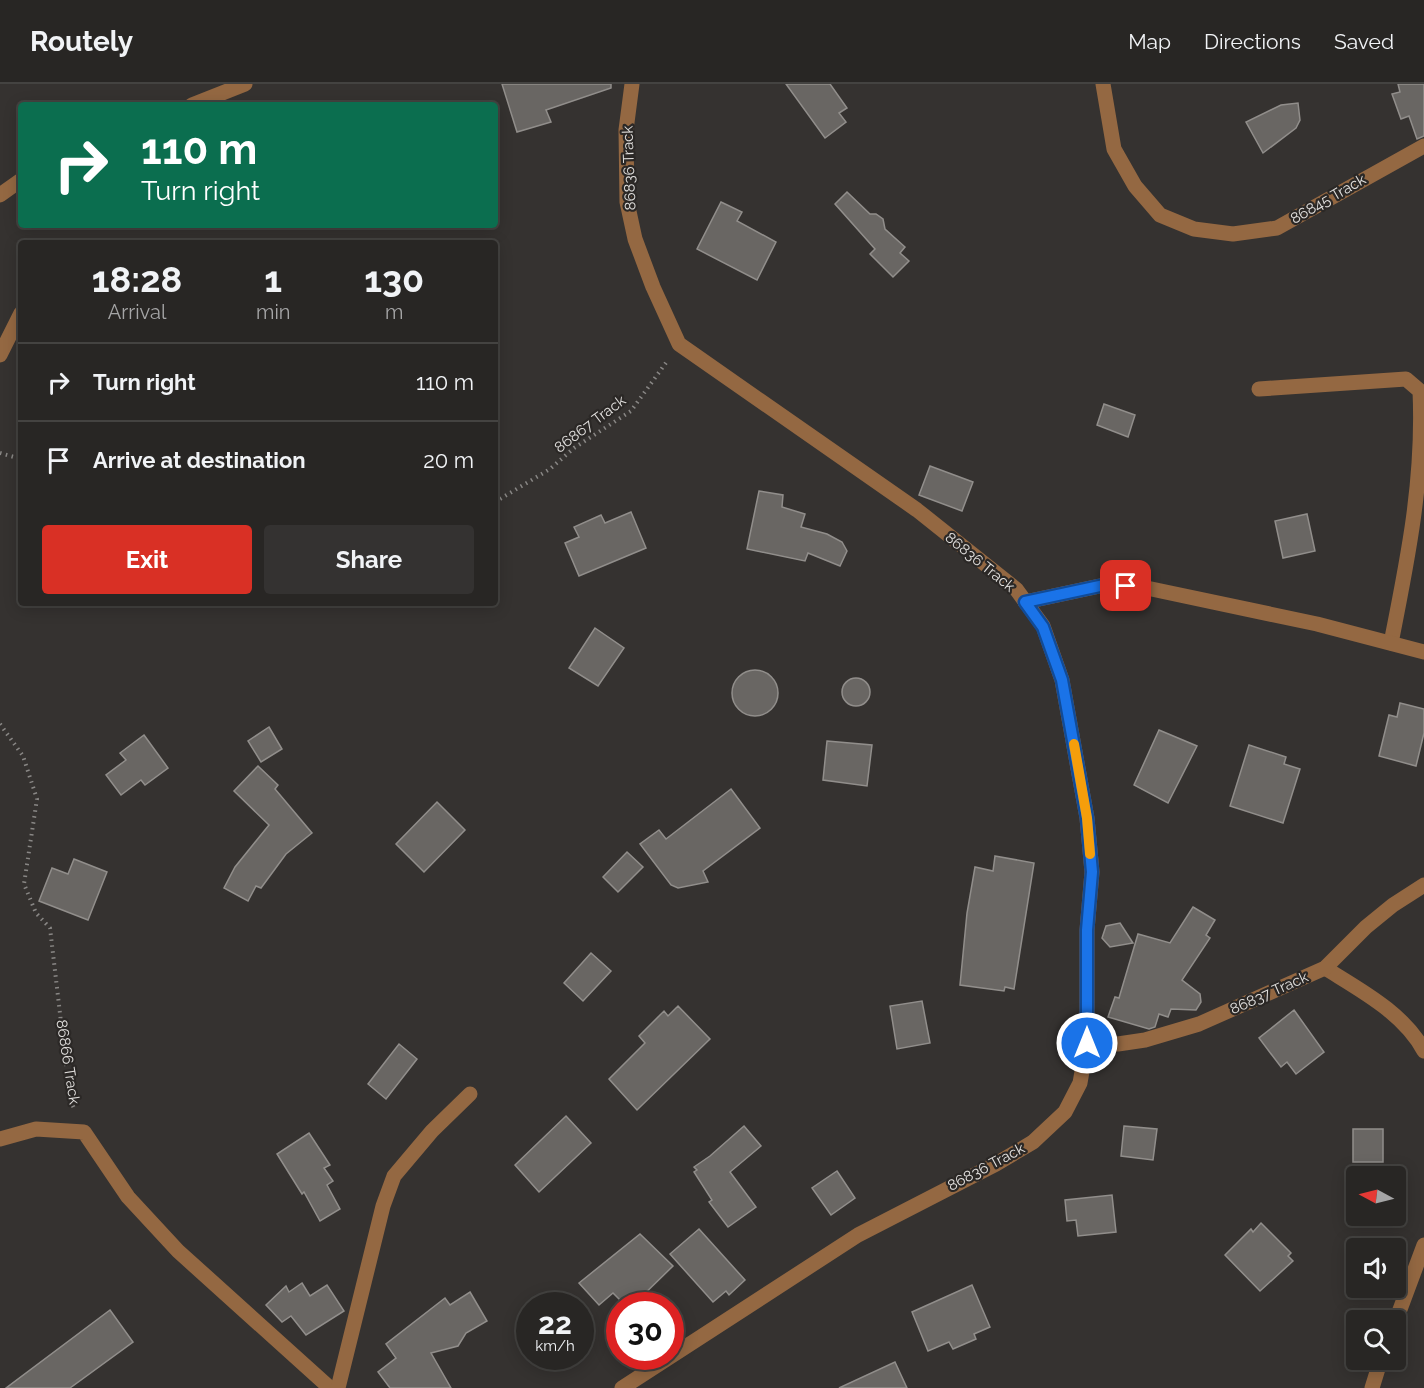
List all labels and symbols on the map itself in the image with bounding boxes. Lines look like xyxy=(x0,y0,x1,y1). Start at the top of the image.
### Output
street label: 86836 Track xyxy=(619,125,639,211)
street label: 86845 Track xyxy=(1287,170,1369,228)
street label: 86867 Track xyxy=(551,391,629,457)
street label: 86836 Track xyxy=(941,528,1019,596)
pin xyxy=(1100,560,1151,611)
street label: 86837 Track xyxy=(1227,968,1311,1018)
position arrow xyxy=(1055,1011,1119,1075)
street label: 86866 Track xyxy=(52,1018,84,1106)
street label: 86836 Track xyxy=(944,1139,1028,1195)
north arrow xyxy=(1346,1166,1406,1226)
speed limit sign: 30 xyxy=(606,1292,684,1370)

